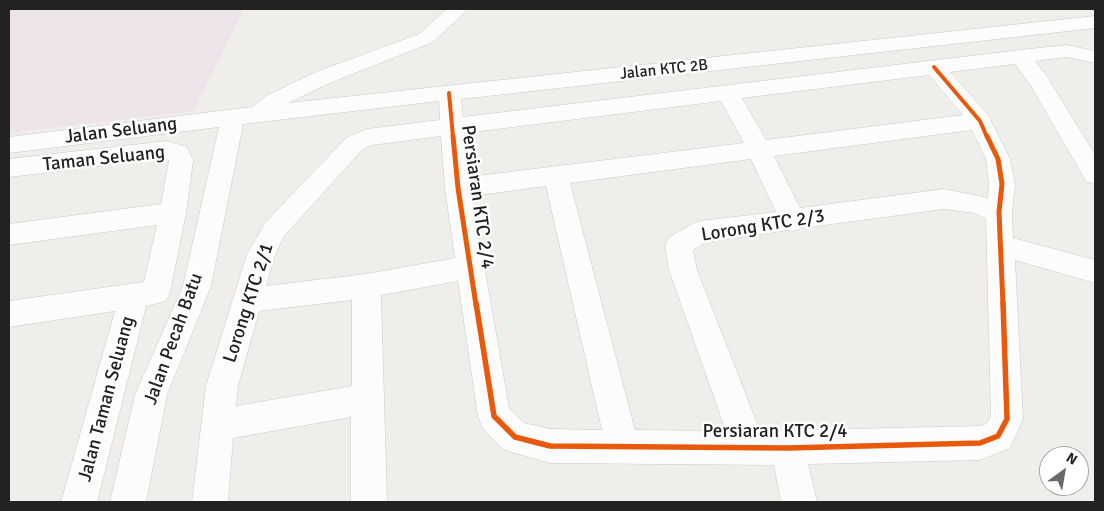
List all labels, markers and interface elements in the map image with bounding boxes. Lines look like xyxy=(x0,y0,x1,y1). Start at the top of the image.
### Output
street label: Jalan KTC 2B xyxy=(619,56,709,84)
street label: Jalan Seluang xyxy=(63,113,179,149)
street label: Persiaran KTC 2/4 xyxy=(456,123,498,271)
street label: Taman Seluang xyxy=(42,141,166,177)
street label: Lorong KTC 2/3 xyxy=(700,205,826,247)
street label: Lorong KTC 2/1 xyxy=(219,240,279,366)
street label: Jalan Pecah Batu xyxy=(140,270,208,408)
street label: Jalan Taman Seluang xyxy=(74,314,140,484)
street label: Persiaran KTC 2/4 xyxy=(702,421,848,443)
north arrow xyxy=(1039,446,1089,496)
text: N xyxy=(1063,449,1080,468)

